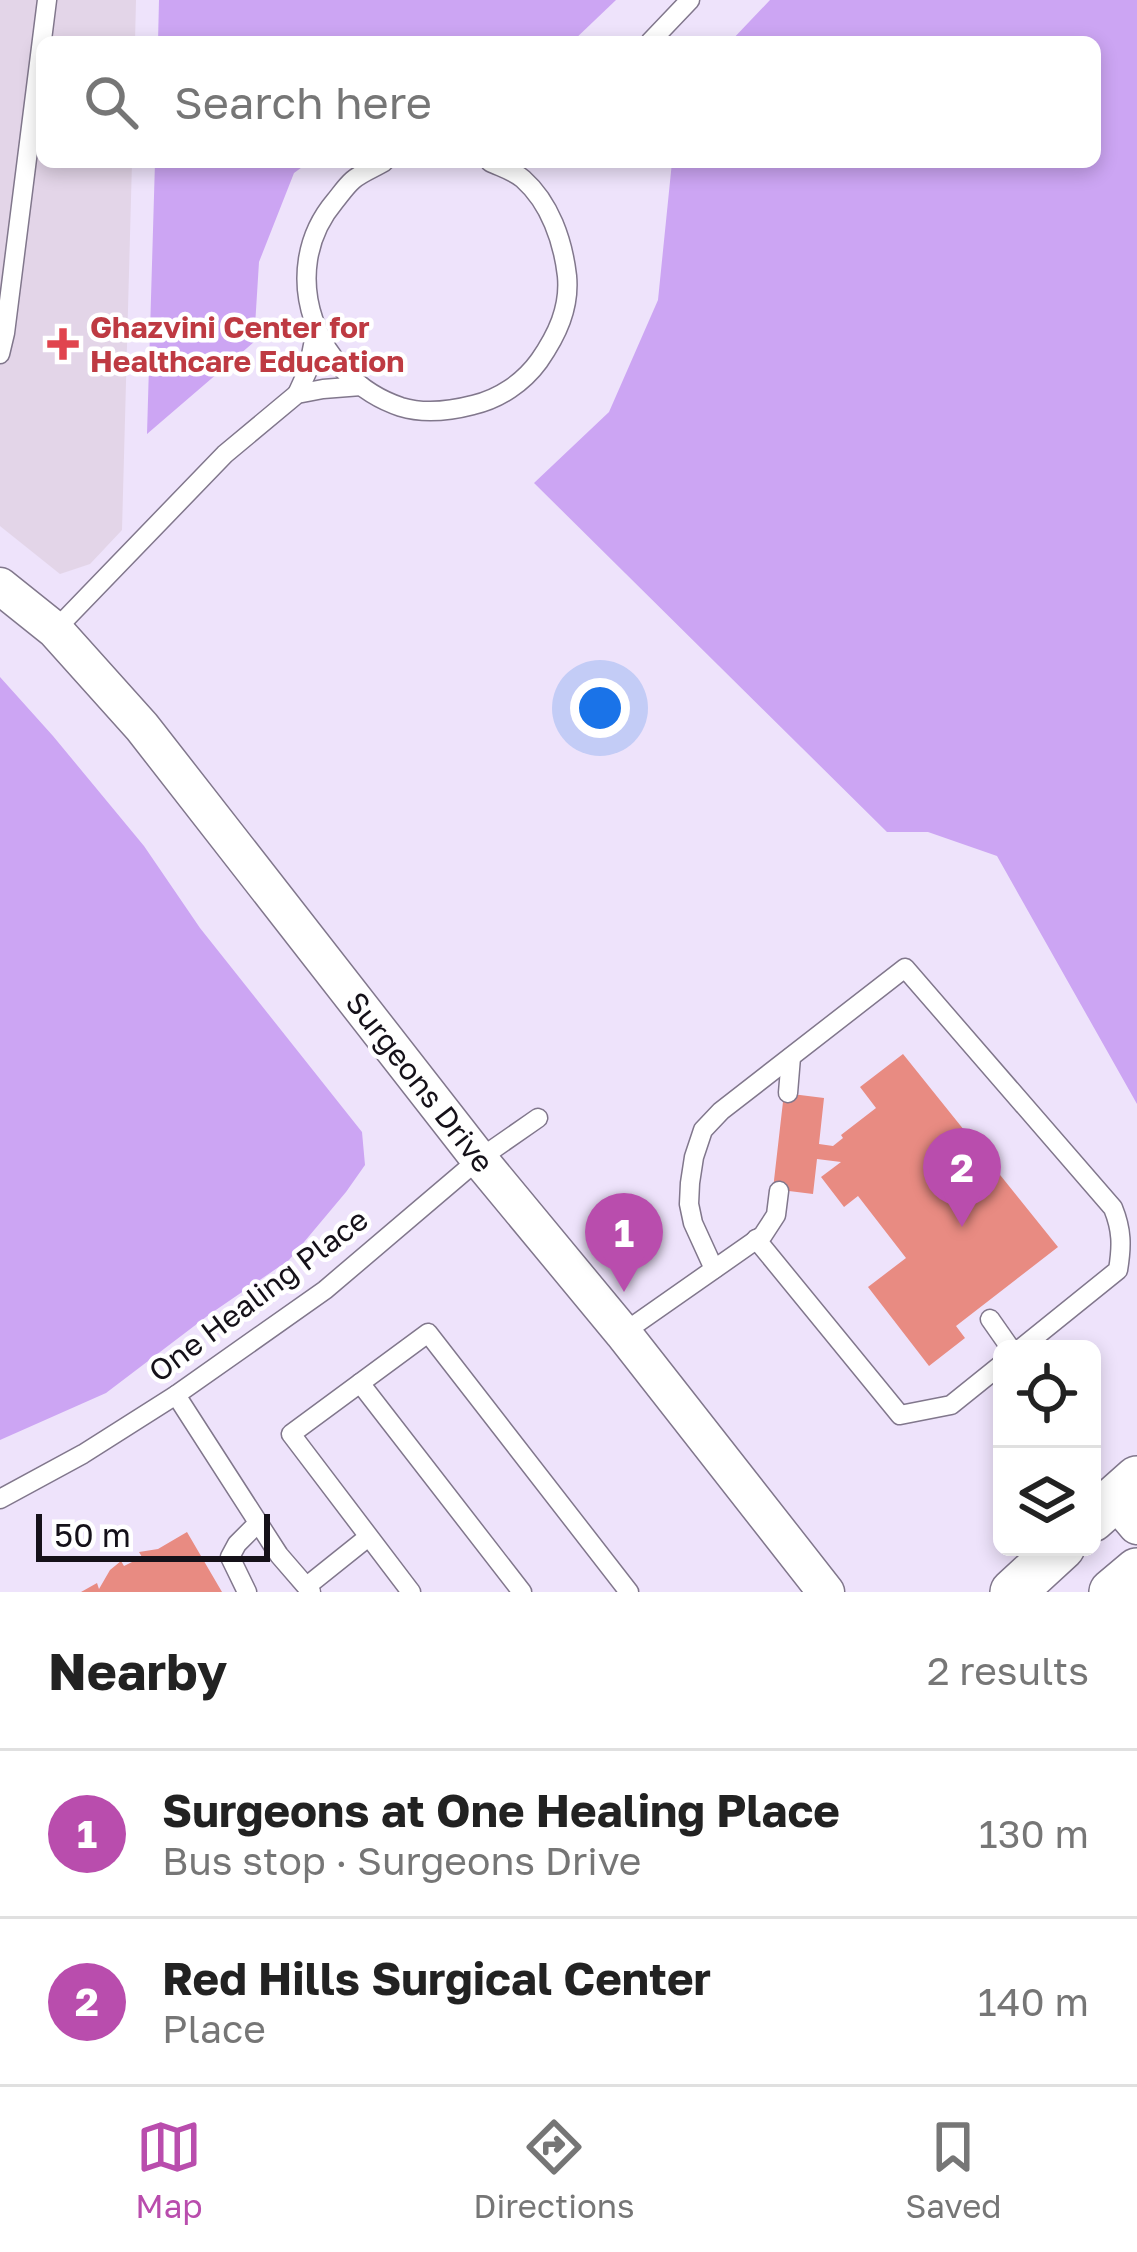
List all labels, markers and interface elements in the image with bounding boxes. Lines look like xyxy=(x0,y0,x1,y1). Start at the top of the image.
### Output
search box xyxy=(36,36,1101,168)
icon: search xyxy=(78,69,144,135)
text: Search here xyxy=(174,75,432,129)
place label: Ghazvini Center for Healthcare Education xyxy=(90,309,405,379)
marker: Ghazvini Center for Healthcare Education xyxy=(47,328,79,360)
your location xyxy=(570,678,630,738)
street label: Surgeons Drive xyxy=(338,985,502,1179)
pin: 2 xyxy=(923,1128,1001,1227)
pin: 1 xyxy=(585,1193,663,1292)
street label: One Healing Place xyxy=(141,1201,375,1389)
map controls xyxy=(993,1340,1101,1556)
button: locate xyxy=(993,1340,1101,1448)
button: layers xyxy=(993,1448,1101,1556)
scale bar xyxy=(36,1508,270,1561)
text: 50 m xyxy=(54,1515,131,1554)
text: Nearby xyxy=(48,1640,227,1701)
text: 2 results xyxy=(927,1647,1089,1694)
text: Surgeons at One Healing Place xyxy=(162,1783,840,1837)
text: 1 xyxy=(77,1810,97,1857)
text: 130 m xyxy=(979,1810,1089,1857)
text: Bus stop · Surgeons Drive xyxy=(162,1837,641,1884)
text: Red Hills Surgical Center xyxy=(162,1951,711,2005)
text: 2 xyxy=(75,1978,99,2025)
text: 140 m xyxy=(978,1978,1089,2025)
text: Place xyxy=(162,2005,266,2052)
tab: Map xyxy=(135,2114,203,2225)
tab: Directions xyxy=(473,2114,635,2225)
tab: Saved xyxy=(905,2114,1002,2225)

